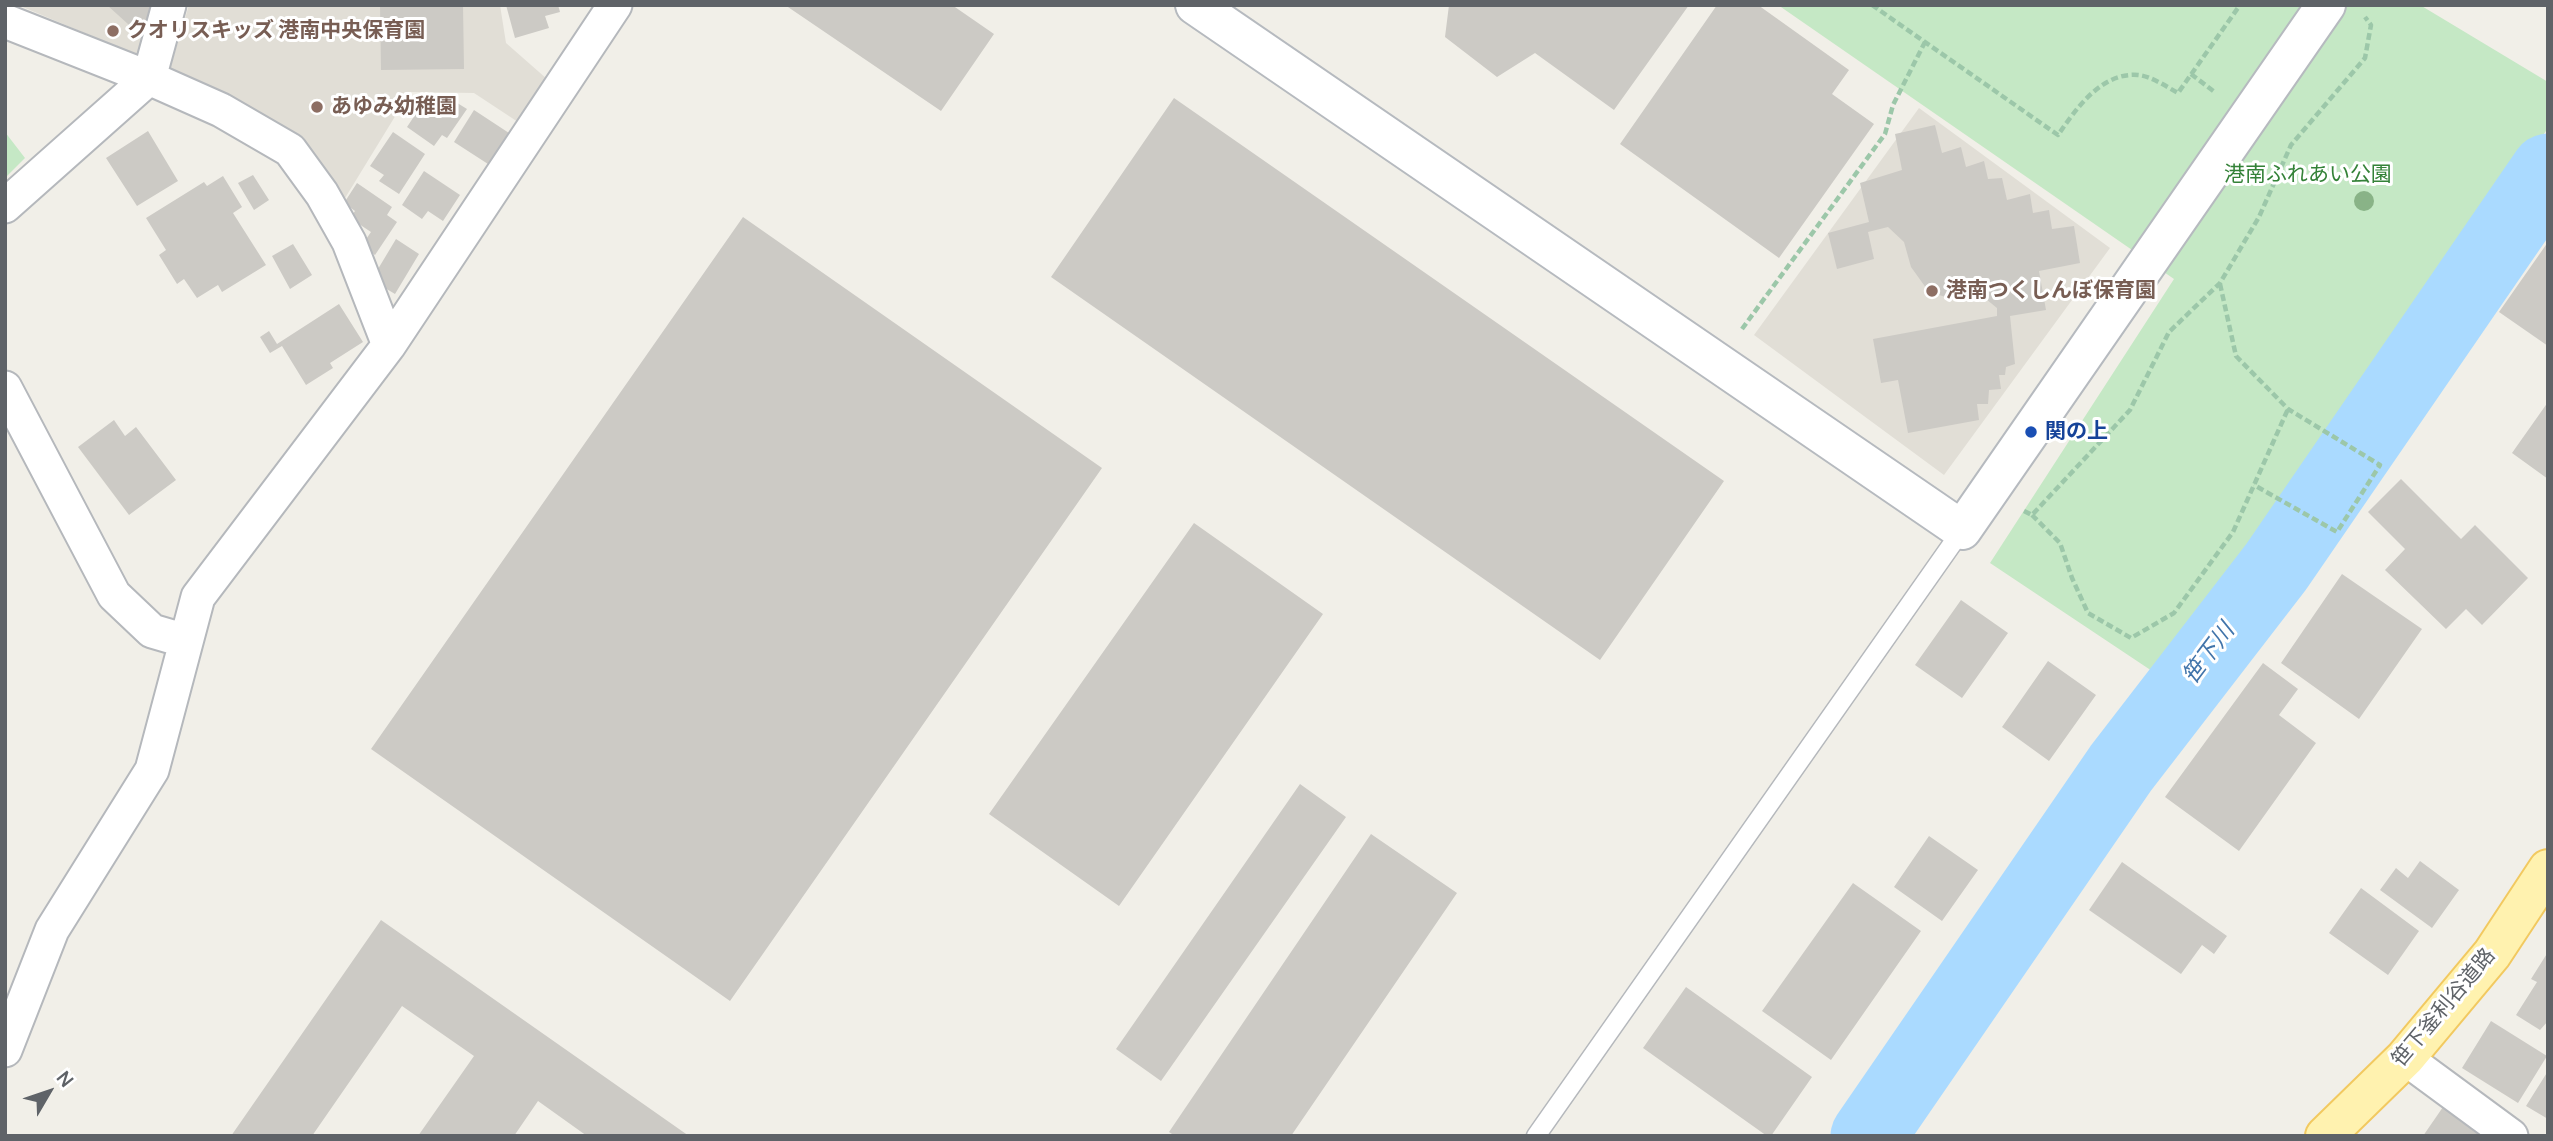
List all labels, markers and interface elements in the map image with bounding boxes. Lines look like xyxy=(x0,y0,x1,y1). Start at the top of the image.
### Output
place label: クオリスキッズ 港南中央保育園 xyxy=(127,18,425,44)
marker: クオリスキッズ 港南中央保育園 xyxy=(105,23,121,39)
place label: あゆみ幼稚園 xyxy=(331,94,457,120)
marker: あゆみ幼稚園 xyxy=(309,99,325,115)
park label: 港南ふれあい公園 xyxy=(2224,162,2392,188)
place label: 港南つくしんぼ保育園 xyxy=(1946,278,2156,304)
marker: 港南つくしんぼ保育園 xyxy=(1924,283,1940,299)
place label: 関の上 xyxy=(2045,419,2108,445)
marker: 関の上 xyxy=(2023,424,2039,440)
water label: 笹下川 xyxy=(2177,618,2241,690)
street label: 笹下釜利谷道路 xyxy=(2387,944,2501,1072)
north arrow xyxy=(14,1057,84,1127)
text: N xyxy=(51,1065,80,1092)

